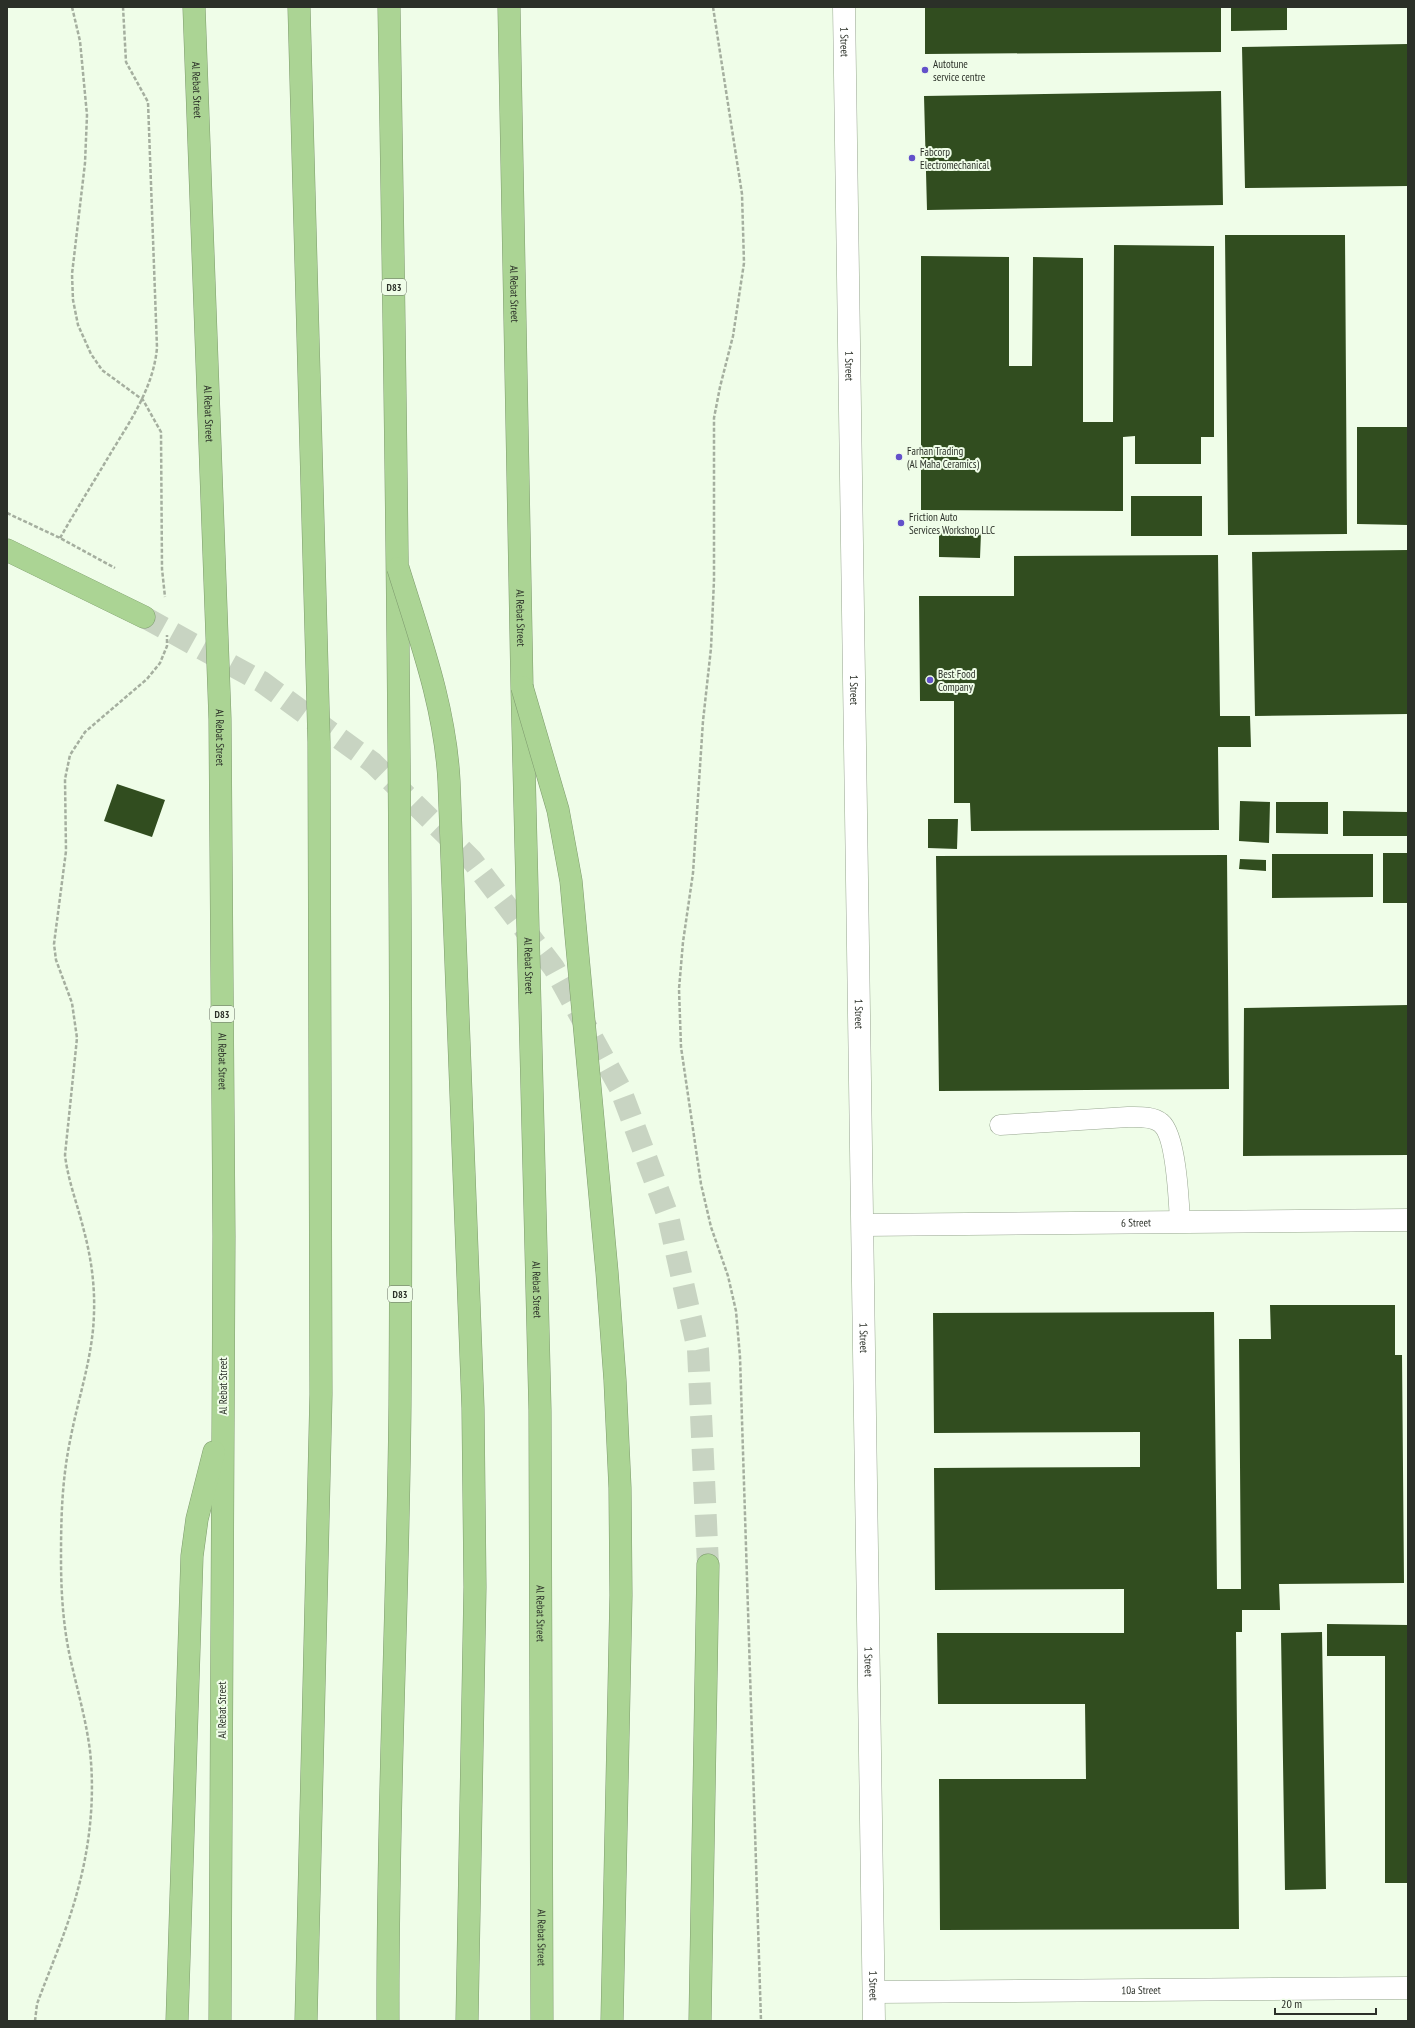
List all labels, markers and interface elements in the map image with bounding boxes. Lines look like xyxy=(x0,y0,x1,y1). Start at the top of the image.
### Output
street label: 1 Street xyxy=(837,27,852,57)
place label: Autotune service centre xyxy=(933,57,986,84)
street label: Al Rebat Street xyxy=(189,61,205,119)
marker: Autotune service centre xyxy=(920,65,930,75)
place label: Fabcorp Electromechanical xyxy=(920,145,990,172)
marker: Fabcorp Electromechanical xyxy=(907,153,917,163)
street label: Al Rebat Street xyxy=(507,265,522,323)
road number: D83 xyxy=(382,279,406,295)
street label: 1 Street xyxy=(842,351,857,381)
street label: Al Rebat Street xyxy=(201,385,217,442)
place label: Farhan Trading (Al Maha Ceramics) xyxy=(907,444,980,471)
marker: Farhan Trading (Al Maha Ceramics) xyxy=(894,452,904,462)
place label: Friction Auto Services Workshop LLC xyxy=(909,510,995,537)
marker: Friction Auto Services Workshop LLC xyxy=(896,518,906,528)
street label: Al Rebat Street xyxy=(513,589,528,646)
place label: Best Food Company xyxy=(938,667,976,694)
street label: 1 Street xyxy=(847,675,861,705)
marker: Best Food Company xyxy=(925,675,935,685)
street label: Al Rebat Street xyxy=(213,709,227,766)
street label: Al Rebat Street xyxy=(521,937,537,994)
street label: 1 Street xyxy=(852,999,866,1029)
road number: D83 xyxy=(210,1006,234,1022)
street label: Al Rebat Street xyxy=(215,1033,230,1090)
street label: 6 Street xyxy=(1121,1215,1151,1230)
street label: Al Rebat Street xyxy=(529,1261,545,1318)
road number: D83 xyxy=(388,1286,412,1302)
street label: 1 Street xyxy=(857,1323,871,1353)
street label: Al Rebat Street xyxy=(216,1358,230,1414)
street label: Al Rebat Street xyxy=(534,1585,548,1642)
street label: 1 Street xyxy=(861,1647,876,1677)
street label: Al Rebat Street xyxy=(215,1682,229,1738)
street label: Al Rebat Street xyxy=(535,1909,549,1966)
street label: 1 Street xyxy=(866,1971,881,2001)
street label: 10a Street xyxy=(1121,1983,1161,1997)
scale bar xyxy=(1275,1990,1376,2016)
text: 20 m xyxy=(1281,1996,1302,2011)

